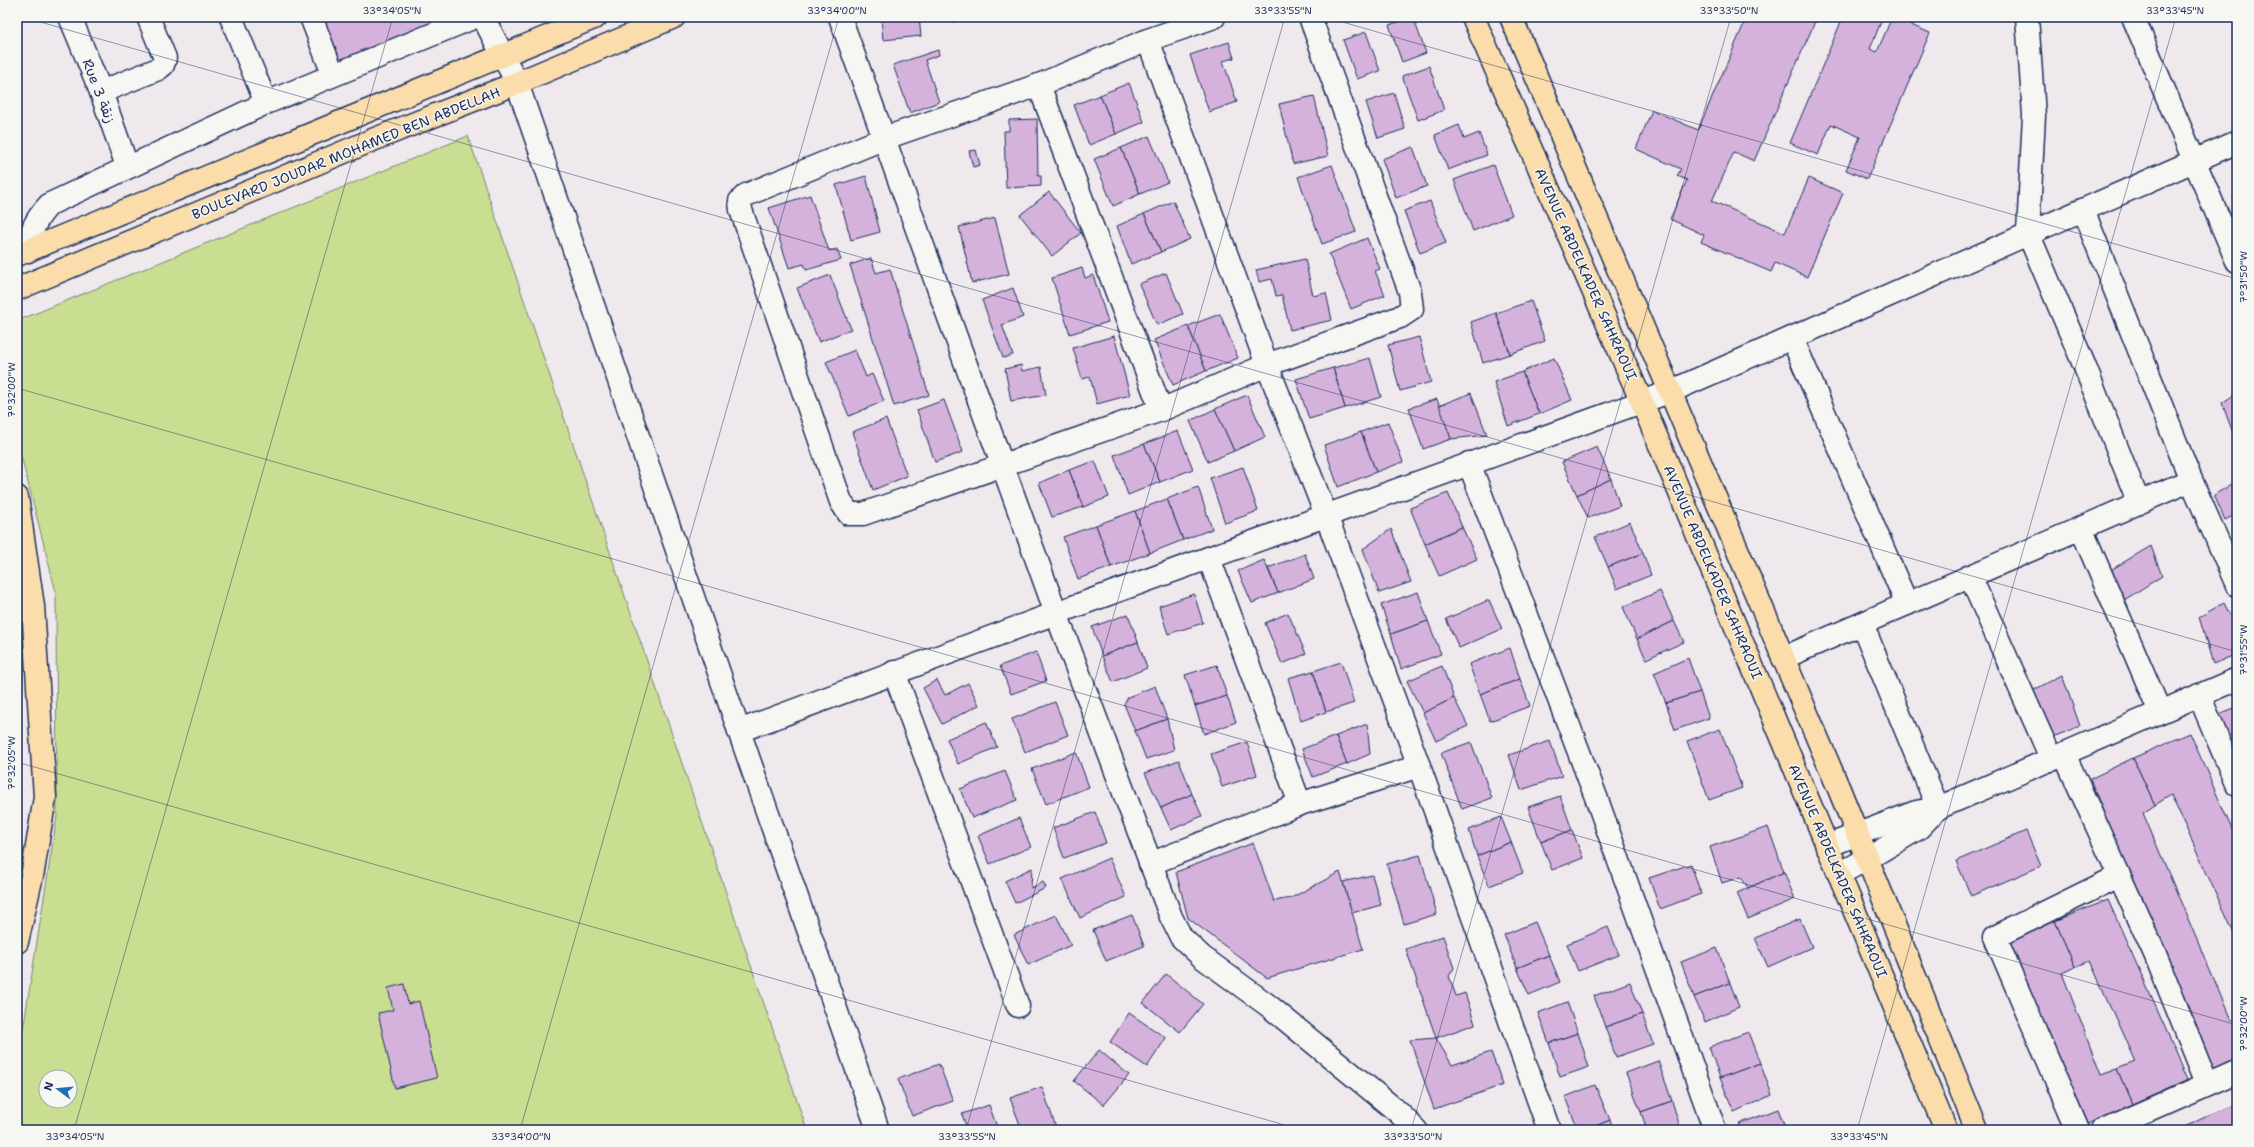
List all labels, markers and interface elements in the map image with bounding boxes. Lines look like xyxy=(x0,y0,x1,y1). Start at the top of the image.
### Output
text: 33°34'05"N xyxy=(363,4,421,17)
text: 33°34'00"N xyxy=(807,4,867,17)
text: 33°33'55"N xyxy=(1254,4,1312,17)
text: 33°33'50"N xyxy=(1699,4,1759,17)
text: 33°33'45"N xyxy=(2146,4,2204,17)
street label: Rue 3 زنقة xyxy=(78,56,120,126)
street label: BOULEVARD JOUDAR MOHAMED BEN ABDELLAH xyxy=(189,83,503,223)
street label: AVENUE ABDELKADER SAHRAOUI xyxy=(1531,165,1641,383)
text: 7°31'50"W xyxy=(2237,250,2250,303)
text: 7°32'00"W xyxy=(5,362,18,418)
street label: AVENUE ABDELKADER SAHRAOUI xyxy=(1660,462,1766,682)
text: 7°31'55"W xyxy=(2237,624,2250,676)
text: 7°32'05"W xyxy=(5,735,18,790)
street label: AVENUE ABDELKADER SAHRAOUI xyxy=(1785,761,1891,981)
text: 7°32'00"W xyxy=(2237,996,2250,1052)
north arrow xyxy=(38,1069,78,1109)
text: N xyxy=(40,1080,57,1093)
text: 33°34'05"N xyxy=(46,1130,104,1143)
text: 33°34'00"N xyxy=(491,1130,551,1143)
text: 33°33'55"N xyxy=(938,1130,996,1143)
text: 33°33'50"N xyxy=(1383,1130,1443,1143)
text: 33°33'45"N xyxy=(1830,1130,1888,1143)

